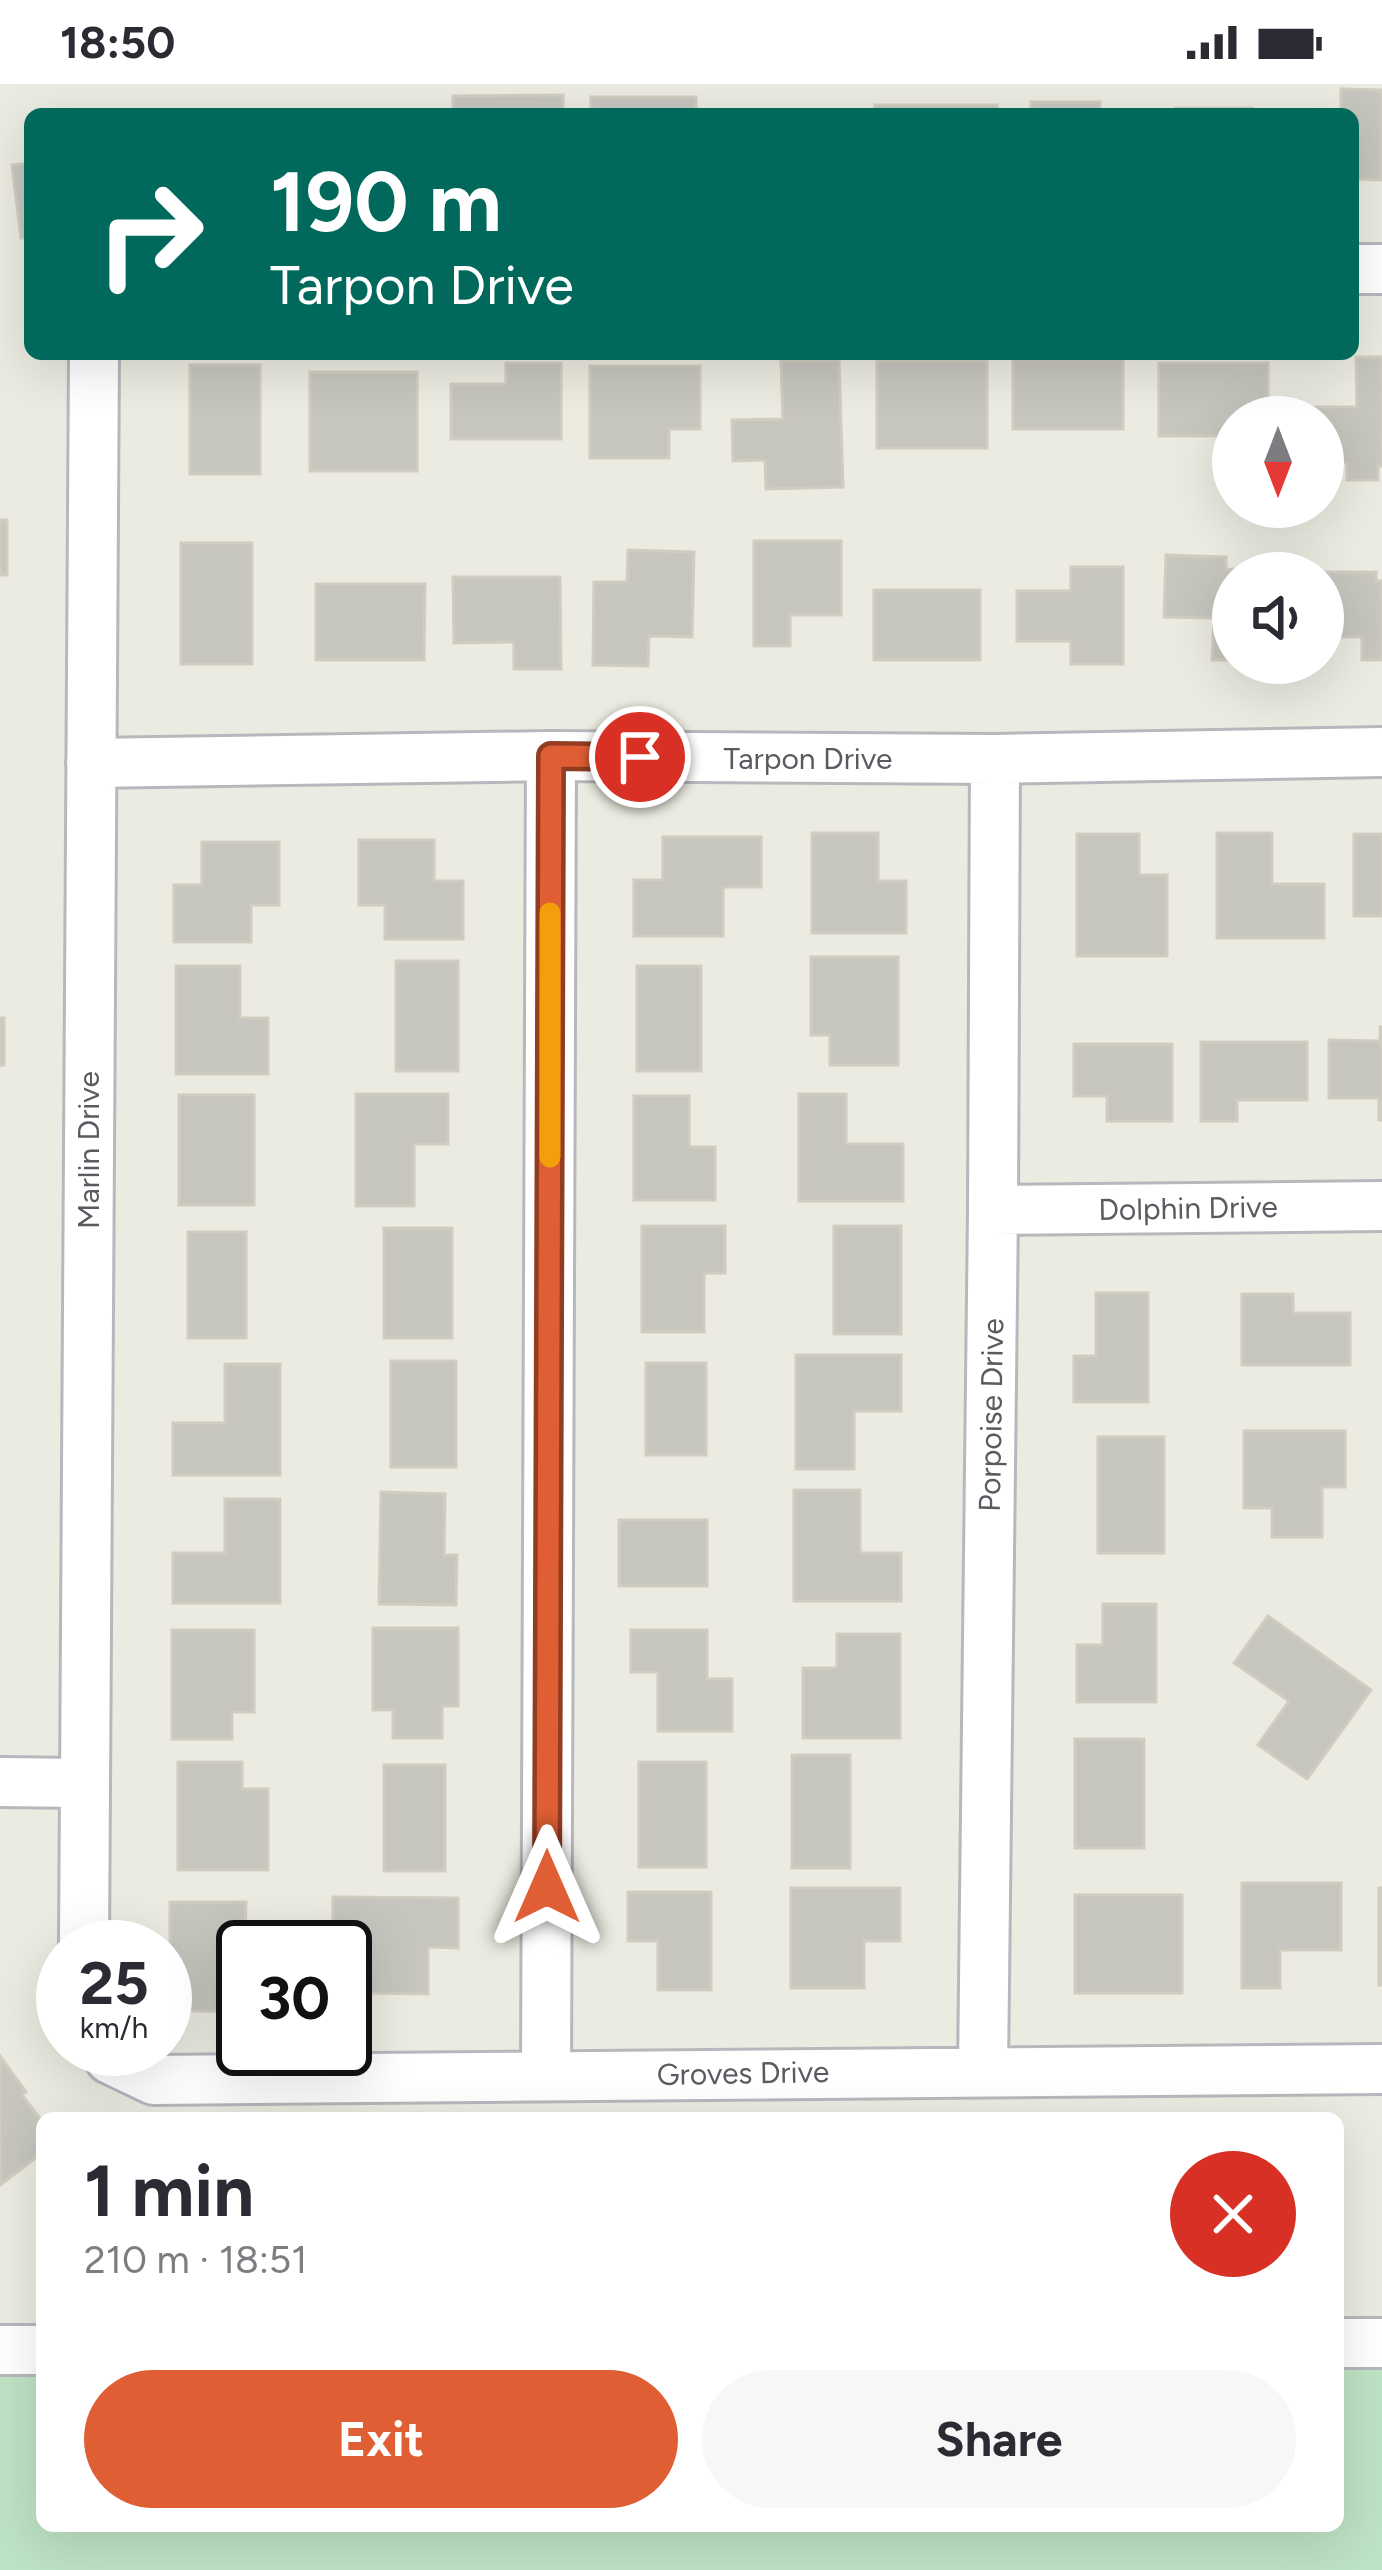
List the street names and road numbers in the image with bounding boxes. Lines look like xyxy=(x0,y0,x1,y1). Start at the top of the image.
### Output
street label: Tarpon Drive xyxy=(724,740,892,777)
street label: Marlin Drive xyxy=(70,1071,107,1229)
street label: Dolphin Drive xyxy=(1098,1188,1278,1228)
street label: Porpoise Drive xyxy=(971,1318,1011,1512)
street label: Groves Drive xyxy=(657,2053,829,2093)

